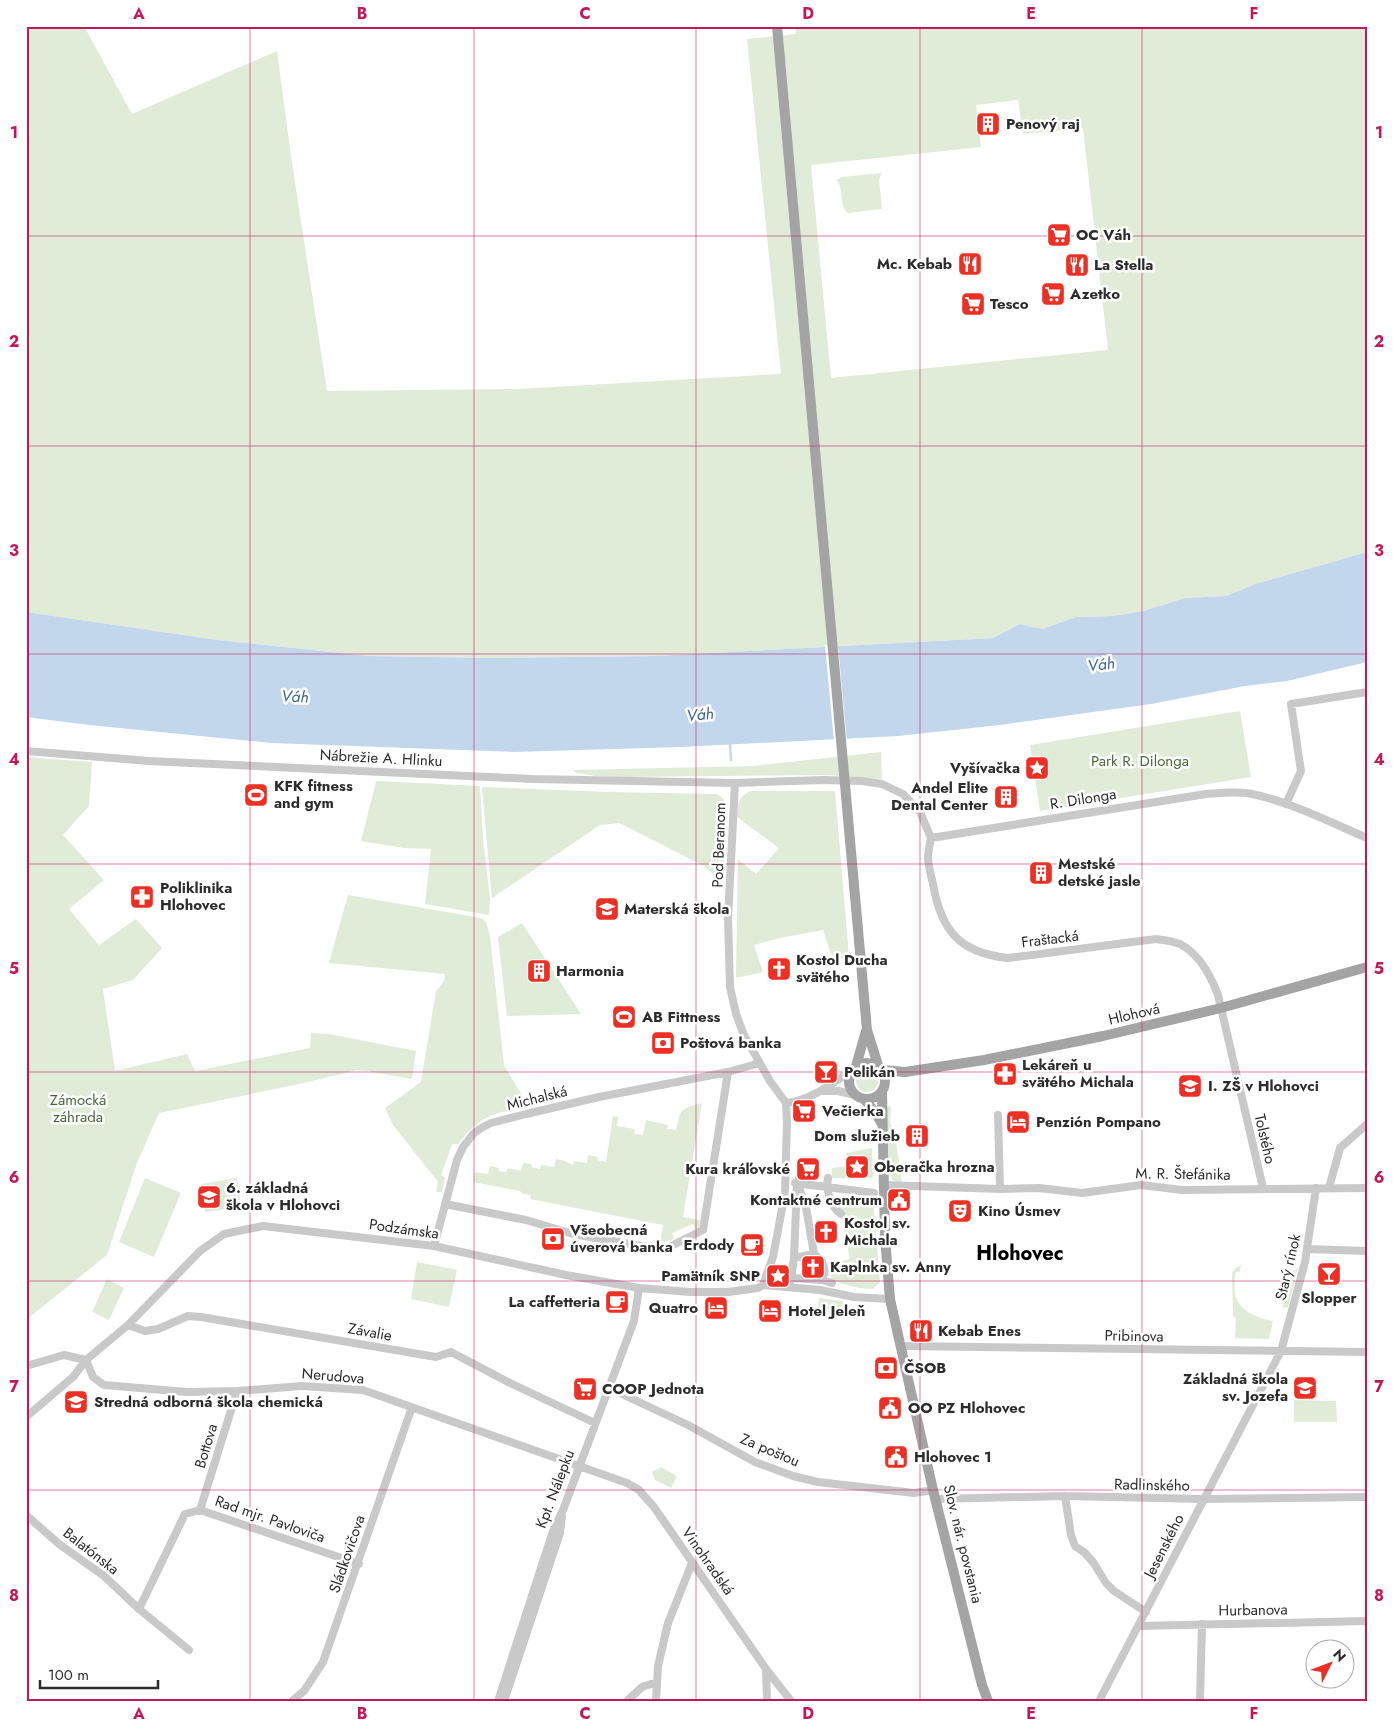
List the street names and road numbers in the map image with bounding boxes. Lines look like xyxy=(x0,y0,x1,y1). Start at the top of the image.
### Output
street label: Nábrežie A. Hlinku xyxy=(319,744,443,772)
street label: R. Dilonga xyxy=(1048,783,1118,815)
street label: Pod Beranom xyxy=(707,802,731,888)
street label: Fraštacká xyxy=(1020,925,1080,953)
street label: Hlohová xyxy=(1106,997,1162,1031)
street label: Michalská xyxy=(504,1080,570,1116)
street label: Tolstého xyxy=(1249,1112,1281,1166)
street label: M. R. Štefánika xyxy=(1135,1162,1231,1186)
street label: Podzámska xyxy=(368,1213,440,1245)
street label: Starý rínok xyxy=(1270,1231,1306,1302)
street label: Závalie xyxy=(346,1317,394,1347)
street label: Pribinova xyxy=(1104,1324,1164,1348)
street label: Nerudova xyxy=(301,1362,365,1390)
street label: Bottova xyxy=(189,1421,223,1471)
street label: Za poštou xyxy=(737,1428,803,1472)
street label: Kpt. Nálepku xyxy=(530,1447,580,1531)
street label: Radlinského xyxy=(1114,1473,1190,1497)
street label: Slov. nár. povstania xyxy=(938,1482,988,1606)
street label: Rad mjr. Pavloviča xyxy=(212,1490,328,1548)
street label: Jesenského xyxy=(1138,1510,1190,1584)
street label: Sládkovičova xyxy=(323,1512,371,1596)
street label: Balatónska xyxy=(58,1522,124,1580)
street label: Vinohradská xyxy=(676,1523,740,1599)
street label: Hurbanova xyxy=(1218,1598,1288,1622)

